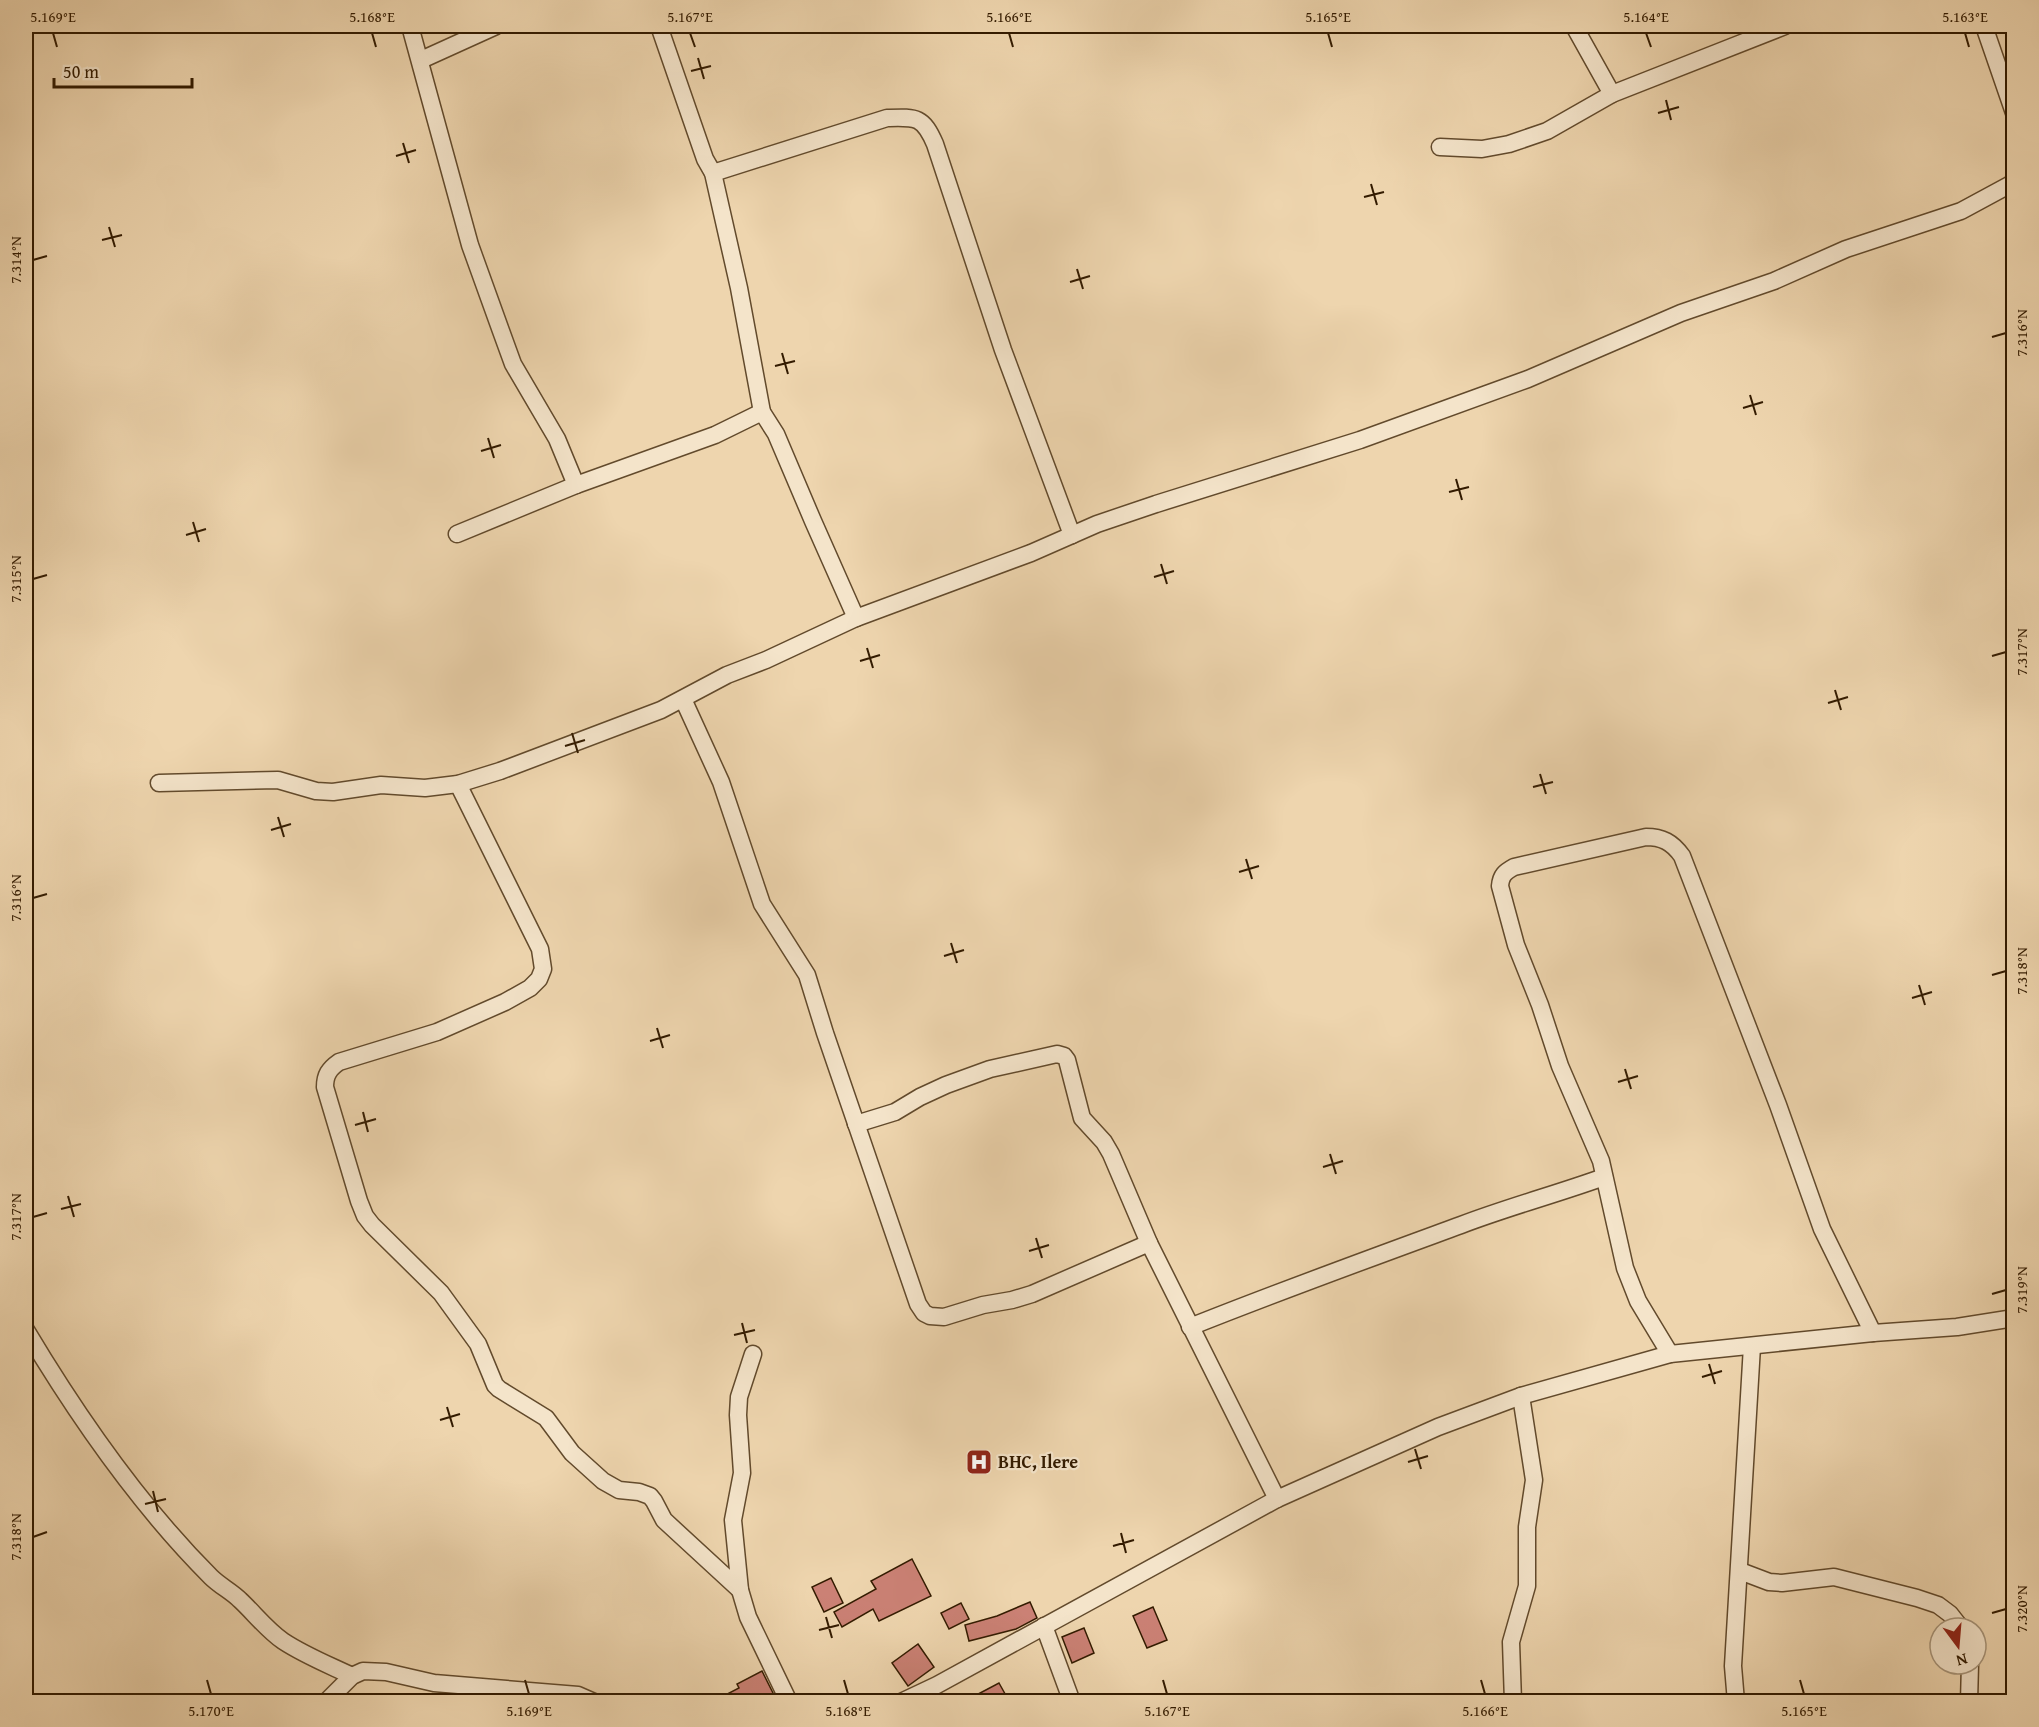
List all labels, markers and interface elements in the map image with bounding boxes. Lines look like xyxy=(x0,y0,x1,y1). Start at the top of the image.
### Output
text: 5.169°E xyxy=(30,6,76,27)
text: 5.168°E xyxy=(349,6,395,27)
text: 5.167°E xyxy=(667,6,713,27)
text: 5.166°E xyxy=(986,6,1032,27)
text: 5.165°E xyxy=(1305,6,1351,27)
text: 5.164°E xyxy=(1623,6,1669,27)
text: 5.163°E xyxy=(1942,6,1988,27)
scale bar xyxy=(54,51,192,89)
text: 50 m xyxy=(63,58,99,85)
text: 7.314°N xyxy=(5,236,26,284)
text: 7.316°N xyxy=(2011,309,2032,357)
text: 7.315°N xyxy=(5,555,26,603)
text: 7.317°N xyxy=(2011,628,2032,676)
text: 7.316°N xyxy=(5,874,26,922)
text: 7.318°N xyxy=(2011,947,2032,995)
text: 7.317°N xyxy=(5,1193,26,1241)
text: 7.319°N xyxy=(2011,1266,2032,1314)
hospital icon: BHC, Ilere xyxy=(964,1447,994,1477)
place label: BHC, Ilere xyxy=(998,1448,1078,1475)
text: 7.318°N xyxy=(5,1513,26,1561)
text: 7.320°N xyxy=(2011,1585,2032,1633)
north arrow xyxy=(1928,1616,1988,1676)
text: N xyxy=(1953,1647,1971,1674)
text: 5.170°E xyxy=(188,1700,234,1721)
text: 5.169°E xyxy=(506,1700,552,1721)
text: 5.168°E xyxy=(825,1700,871,1721)
text: 5.167°E xyxy=(1144,1700,1190,1721)
text: 5.166°E xyxy=(1462,1700,1508,1721)
text: 5.165°E xyxy=(1781,1700,1827,1721)

